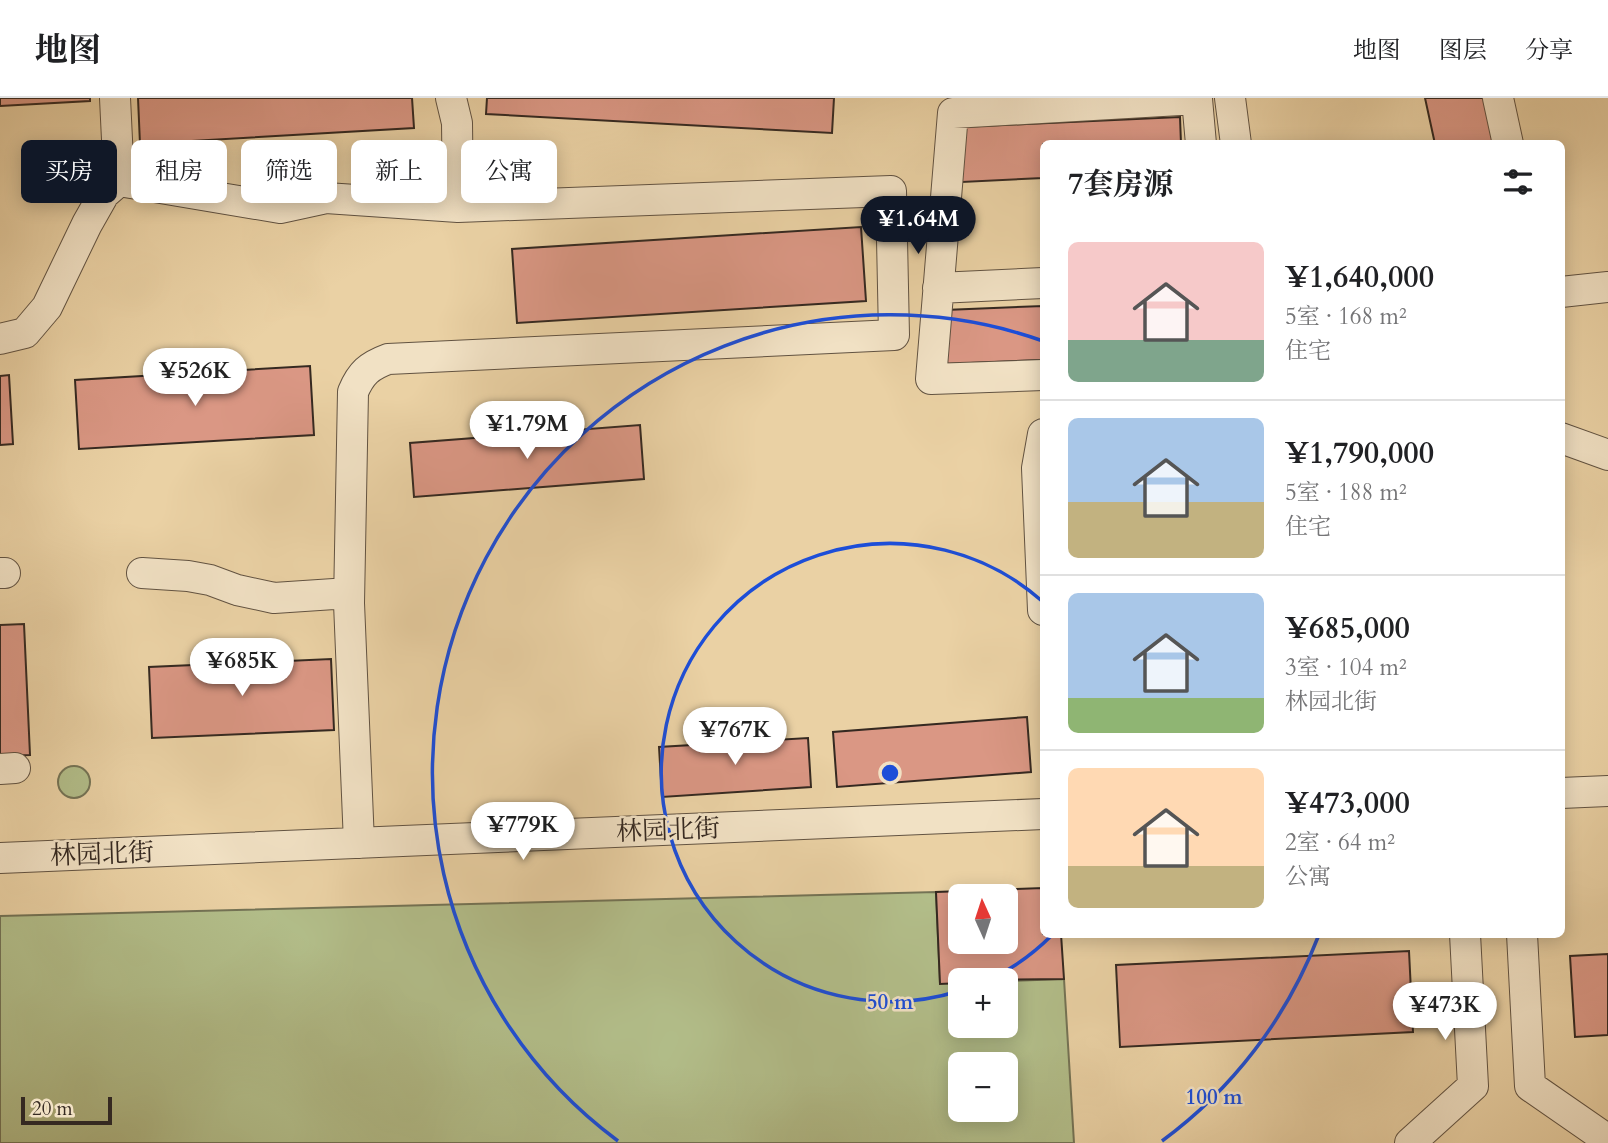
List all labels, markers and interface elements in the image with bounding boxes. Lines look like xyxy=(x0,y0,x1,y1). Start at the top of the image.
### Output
text: 地图 xyxy=(35,28,101,73)
text: 地图 xyxy=(1353,34,1401,67)
text: 图层 xyxy=(1439,34,1487,67)
text: 分享 xyxy=(1525,34,1573,67)
chip: 买房 xyxy=(21,140,117,203)
chip: 租房 xyxy=(131,140,227,203)
chip: 筛选 xyxy=(241,140,337,203)
chip: 新上 xyxy=(351,140,447,203)
chip: 公寓 xyxy=(461,140,557,203)
icon: filters xyxy=(1499,163,1537,201)
text: 7套房源 xyxy=(1068,164,1173,205)
pin: ¥1.64M xyxy=(861,197,975,256)
text: ¥1.64M xyxy=(877,203,959,234)
text: ¥1,640,000 xyxy=(1285,257,1434,298)
icon: home xyxy=(1124,270,1208,354)
text: 5室 · 168 m² xyxy=(1285,301,1407,332)
text: 住宅 xyxy=(1285,335,1331,366)
pin: ¥526K xyxy=(146,348,244,408)
text: ¥526K xyxy=(159,355,231,386)
pin: ¥1.79M xyxy=(470,402,584,461)
text: ¥1.79M xyxy=(486,408,568,439)
text: ¥1,790,000 xyxy=(1285,433,1434,474)
icon: home xyxy=(1124,446,1208,530)
text: 5室 · 188 m² xyxy=(1285,477,1407,508)
text: 住宅 xyxy=(1285,511,1331,542)
text: ¥685,000 xyxy=(1285,608,1410,649)
icon: home xyxy=(1124,621,1208,705)
pin: ¥685K xyxy=(193,638,291,698)
text: ¥685K xyxy=(206,645,278,676)
text: 3室 · 104 m² xyxy=(1285,652,1407,683)
text: 林园北街 xyxy=(1285,686,1377,717)
pin: ¥767K xyxy=(686,708,784,767)
text: ¥767K xyxy=(699,714,771,745)
centre of rings xyxy=(878,761,902,785)
text: ¥473,000 xyxy=(1285,783,1410,824)
icon: home xyxy=(1124,796,1208,880)
pin: ¥779K xyxy=(474,802,572,862)
text: ¥779K xyxy=(487,809,559,840)
street label: 林园北街 xyxy=(615,811,721,849)
text: 2室 · 64 m² xyxy=(1285,827,1395,858)
street label: 林园北街 xyxy=(49,835,155,873)
text: 公寓 xyxy=(1285,861,1331,892)
north arrow xyxy=(948,884,1018,954)
map controls xyxy=(948,884,1018,1122)
button: + xyxy=(948,968,1018,1038)
pin: ¥473K xyxy=(1396,982,1494,1042)
text: 50 m xyxy=(867,988,914,1017)
text: ¥473K xyxy=(1409,989,1481,1020)
button: − xyxy=(948,1052,1018,1122)
text: 100 m xyxy=(1185,1083,1243,1112)
scale bar xyxy=(21,1094,112,1126)
text: 20 m xyxy=(32,1096,73,1122)

